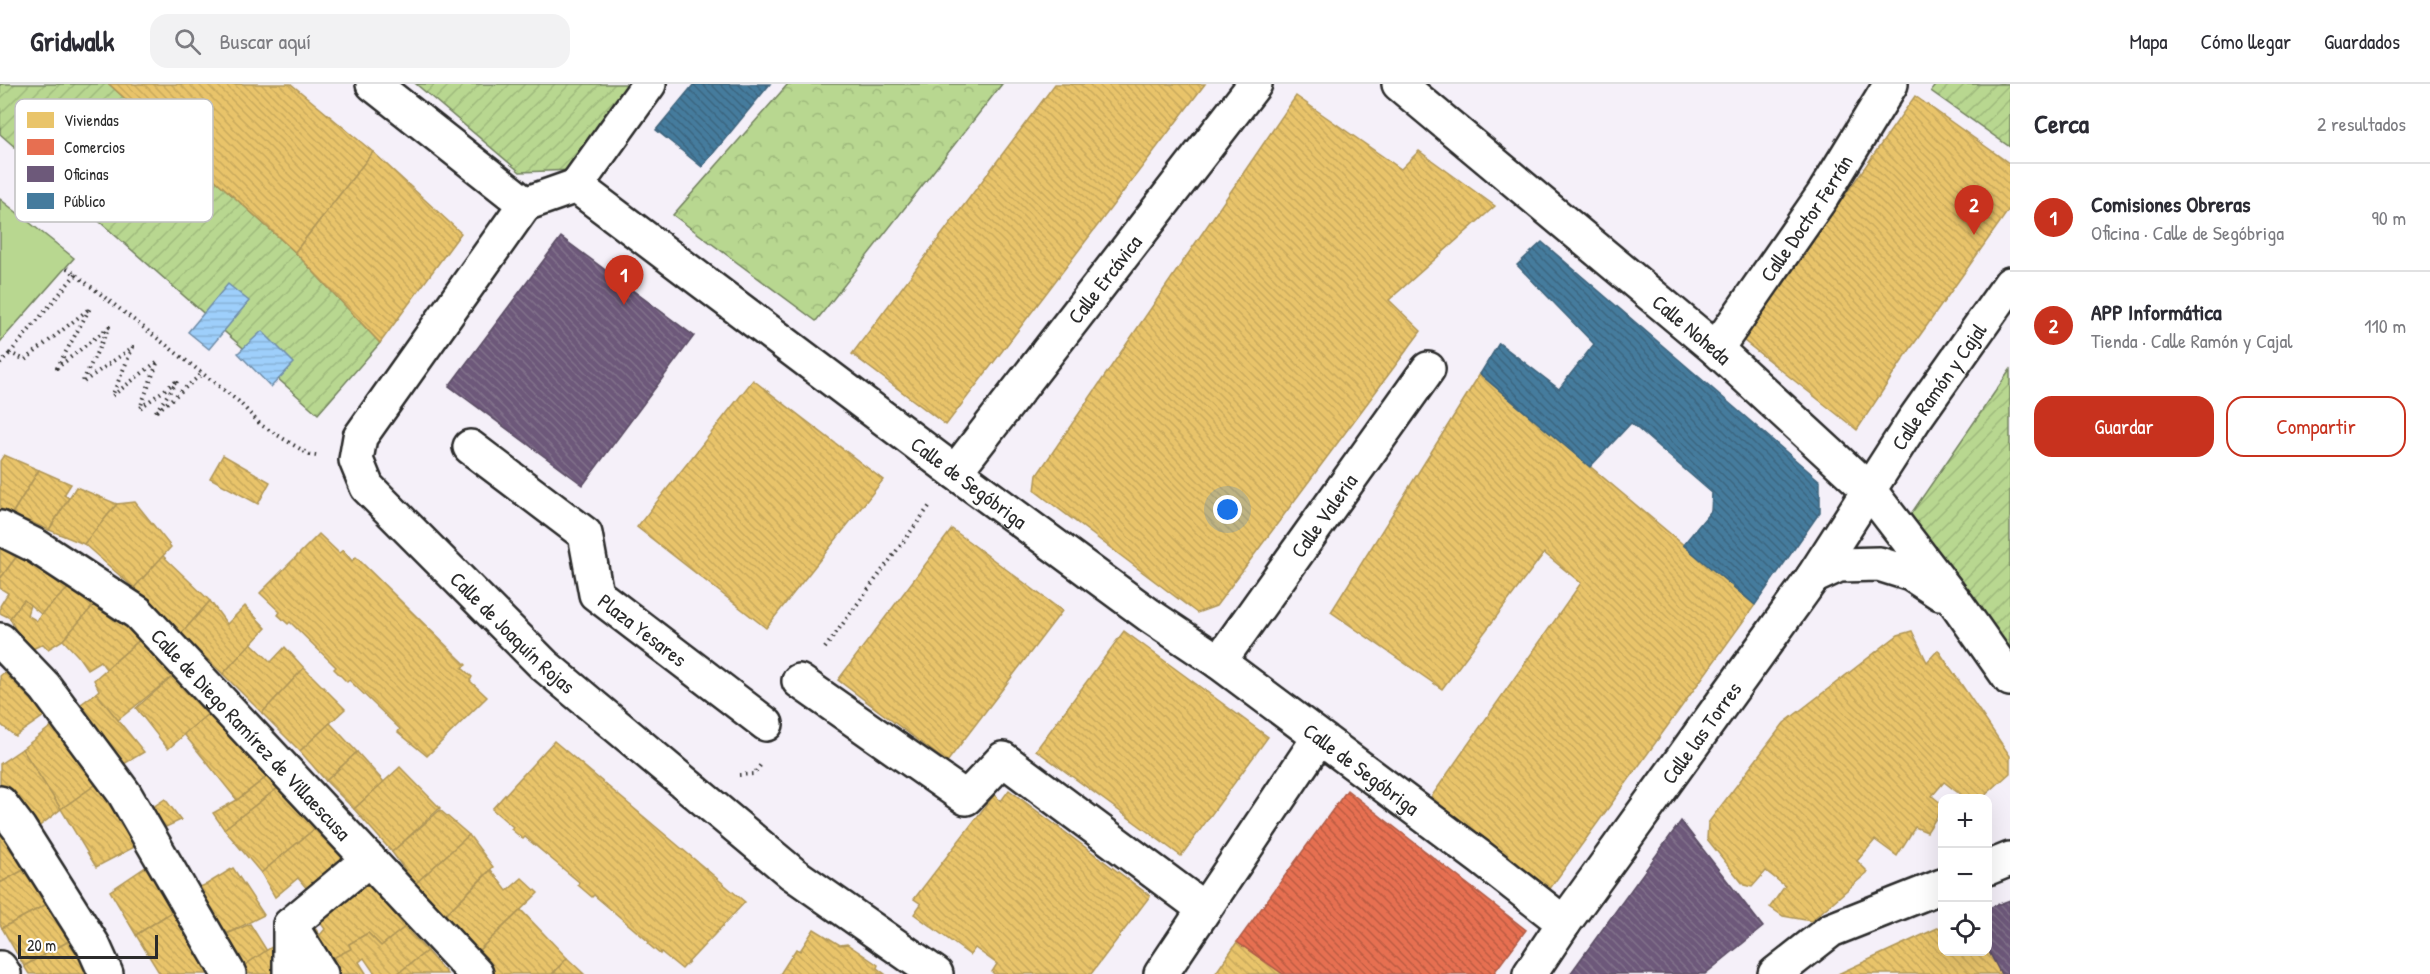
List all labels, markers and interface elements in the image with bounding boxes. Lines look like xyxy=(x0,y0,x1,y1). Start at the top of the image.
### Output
search box xyxy=(150,14,570,68)
text: Gridwalk xyxy=(30,22,114,60)
icon: search xyxy=(171,25,204,58)
text: Buscar aquí xyxy=(219,26,311,56)
text: Mapa xyxy=(2129,27,2167,56)
text: Cómo llegar xyxy=(2200,27,2291,56)
text: Guardados xyxy=(2324,27,2400,56)
legend xyxy=(15,99,213,222)
text: Cerca xyxy=(2034,106,2089,141)
text: Viviendas xyxy=(64,109,119,131)
text: 2 resultados xyxy=(2317,110,2406,137)
text: Comercios xyxy=(64,136,125,158)
street label: Calle Doctor Ferrán xyxy=(1753,149,1859,287)
text: Oficinas xyxy=(64,163,109,185)
pin: 2 xyxy=(1954,186,1994,235)
text: Comisiones Obreras xyxy=(2091,189,2250,219)
text: Público xyxy=(64,190,106,212)
text: 1 xyxy=(2050,204,2057,231)
text: 90 m xyxy=(2372,204,2406,231)
text: Oficina · Calle de Segóbriga xyxy=(2091,219,2284,246)
street label: Calle Ercávica xyxy=(1061,228,1148,329)
pin: 1 xyxy=(604,256,644,305)
street label: Calle Noheda xyxy=(1646,287,1738,371)
text: APP Informática xyxy=(2091,297,2222,327)
text: 2 xyxy=(2049,312,2058,339)
text: 110 m xyxy=(2364,312,2406,339)
street label: Calle Ramón y Cajal xyxy=(1884,316,1993,455)
text: Tienda · Calle Ramón y Cajal xyxy=(2091,327,2293,354)
button: Guardar xyxy=(2034,396,2214,457)
button: Compartir xyxy=(2226,396,2406,457)
street label: Calle de Segóbriga xyxy=(905,429,1033,535)
street label: Calle Valeria xyxy=(1284,468,1364,563)
your location xyxy=(1213,495,1242,524)
street label: Calle de Joaquín Rojas xyxy=(444,565,582,700)
street label: Plaza Yesares xyxy=(592,586,693,673)
street label: Calle de Diego Ramírez de Villaescusa xyxy=(145,622,358,846)
street label: Calle las Torres xyxy=(1654,675,1748,790)
street label: Calle de Segóbriga xyxy=(1298,716,1426,822)
map controls xyxy=(1938,794,1992,956)
button: + xyxy=(1938,794,1992,848)
button: − xyxy=(1938,848,1992,902)
button: locate xyxy=(1938,902,1992,956)
scale bar xyxy=(18,932,158,960)
text: 20 m xyxy=(27,934,56,956)

